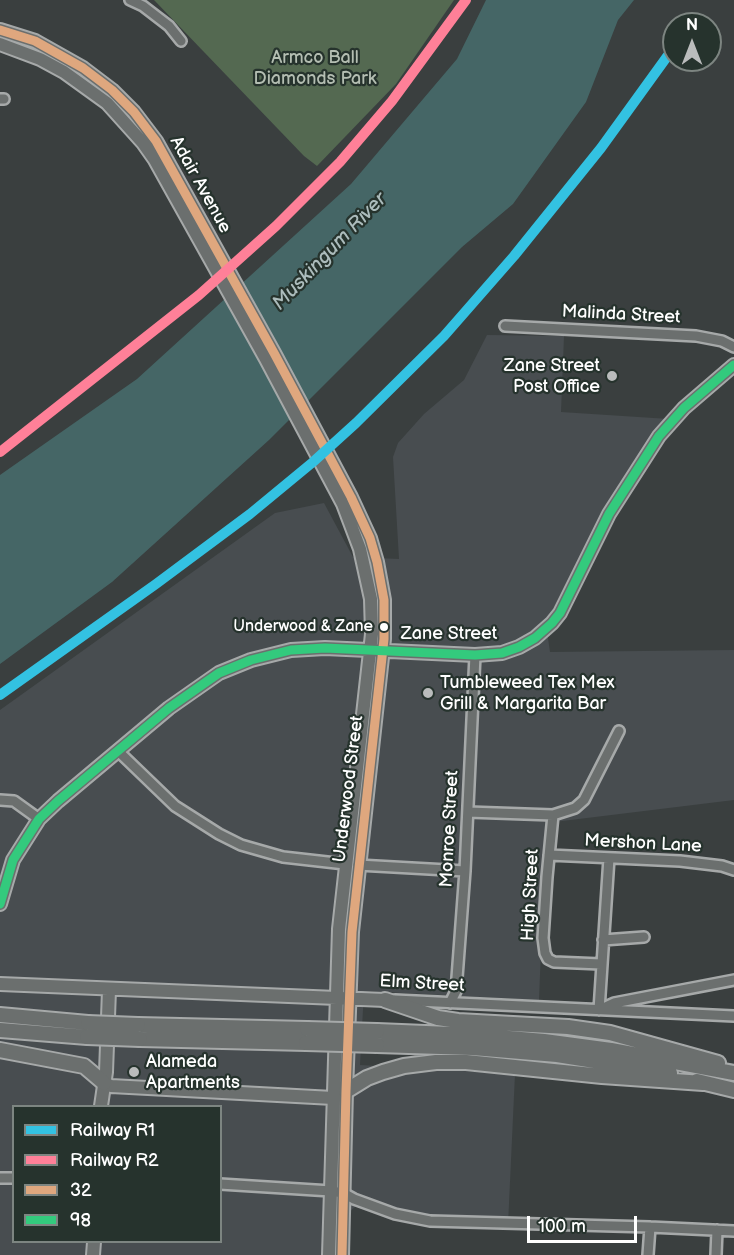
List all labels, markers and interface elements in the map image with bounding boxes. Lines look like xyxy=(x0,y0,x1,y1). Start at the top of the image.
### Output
north arrow xyxy=(662,12,722,72)
text: N xyxy=(686,16,698,35)
park label: Armco Ball Diamonds Park xyxy=(254,47,376,90)
street label: Adair Avenue xyxy=(165,133,235,237)
water label: Muskingum River xyxy=(268,188,392,316)
street label: Malinda Street xyxy=(561,301,681,329)
place label: Zane Street Post Office xyxy=(504,355,600,398)
marker: Zane Street Post Office xyxy=(605,369,619,383)
place label: Underwood & Zane xyxy=(233,617,373,637)
marker: Underwood & Zane xyxy=(378,621,390,633)
street label: Zane Street xyxy=(401,623,497,645)
place label: Tumbleweed Tex Mex Grill & Margarita Bar xyxy=(440,672,615,714)
marker: Tumbleweed Tex Mex Grill & Margarita Bar xyxy=(421,686,435,700)
street label: Underwood Street xyxy=(329,714,369,864)
street label: Monroe Street xyxy=(436,770,464,888)
street label: Mershon Lane xyxy=(584,830,702,858)
street label: High Street xyxy=(518,848,544,942)
street label: Elm Street xyxy=(379,971,465,997)
place label: Alameda Apartments xyxy=(146,1051,240,1094)
marker: Alameda Apartments xyxy=(127,1065,141,1079)
legend xyxy=(12,1105,222,1243)
text: Railway R1 xyxy=(70,1120,155,1141)
text: Railway R2 xyxy=(70,1150,159,1171)
text: 32 xyxy=(70,1180,92,1201)
scale bar xyxy=(530,1204,640,1242)
text: 98 xyxy=(70,1210,91,1231)
text: 100 m xyxy=(538,1216,586,1237)

